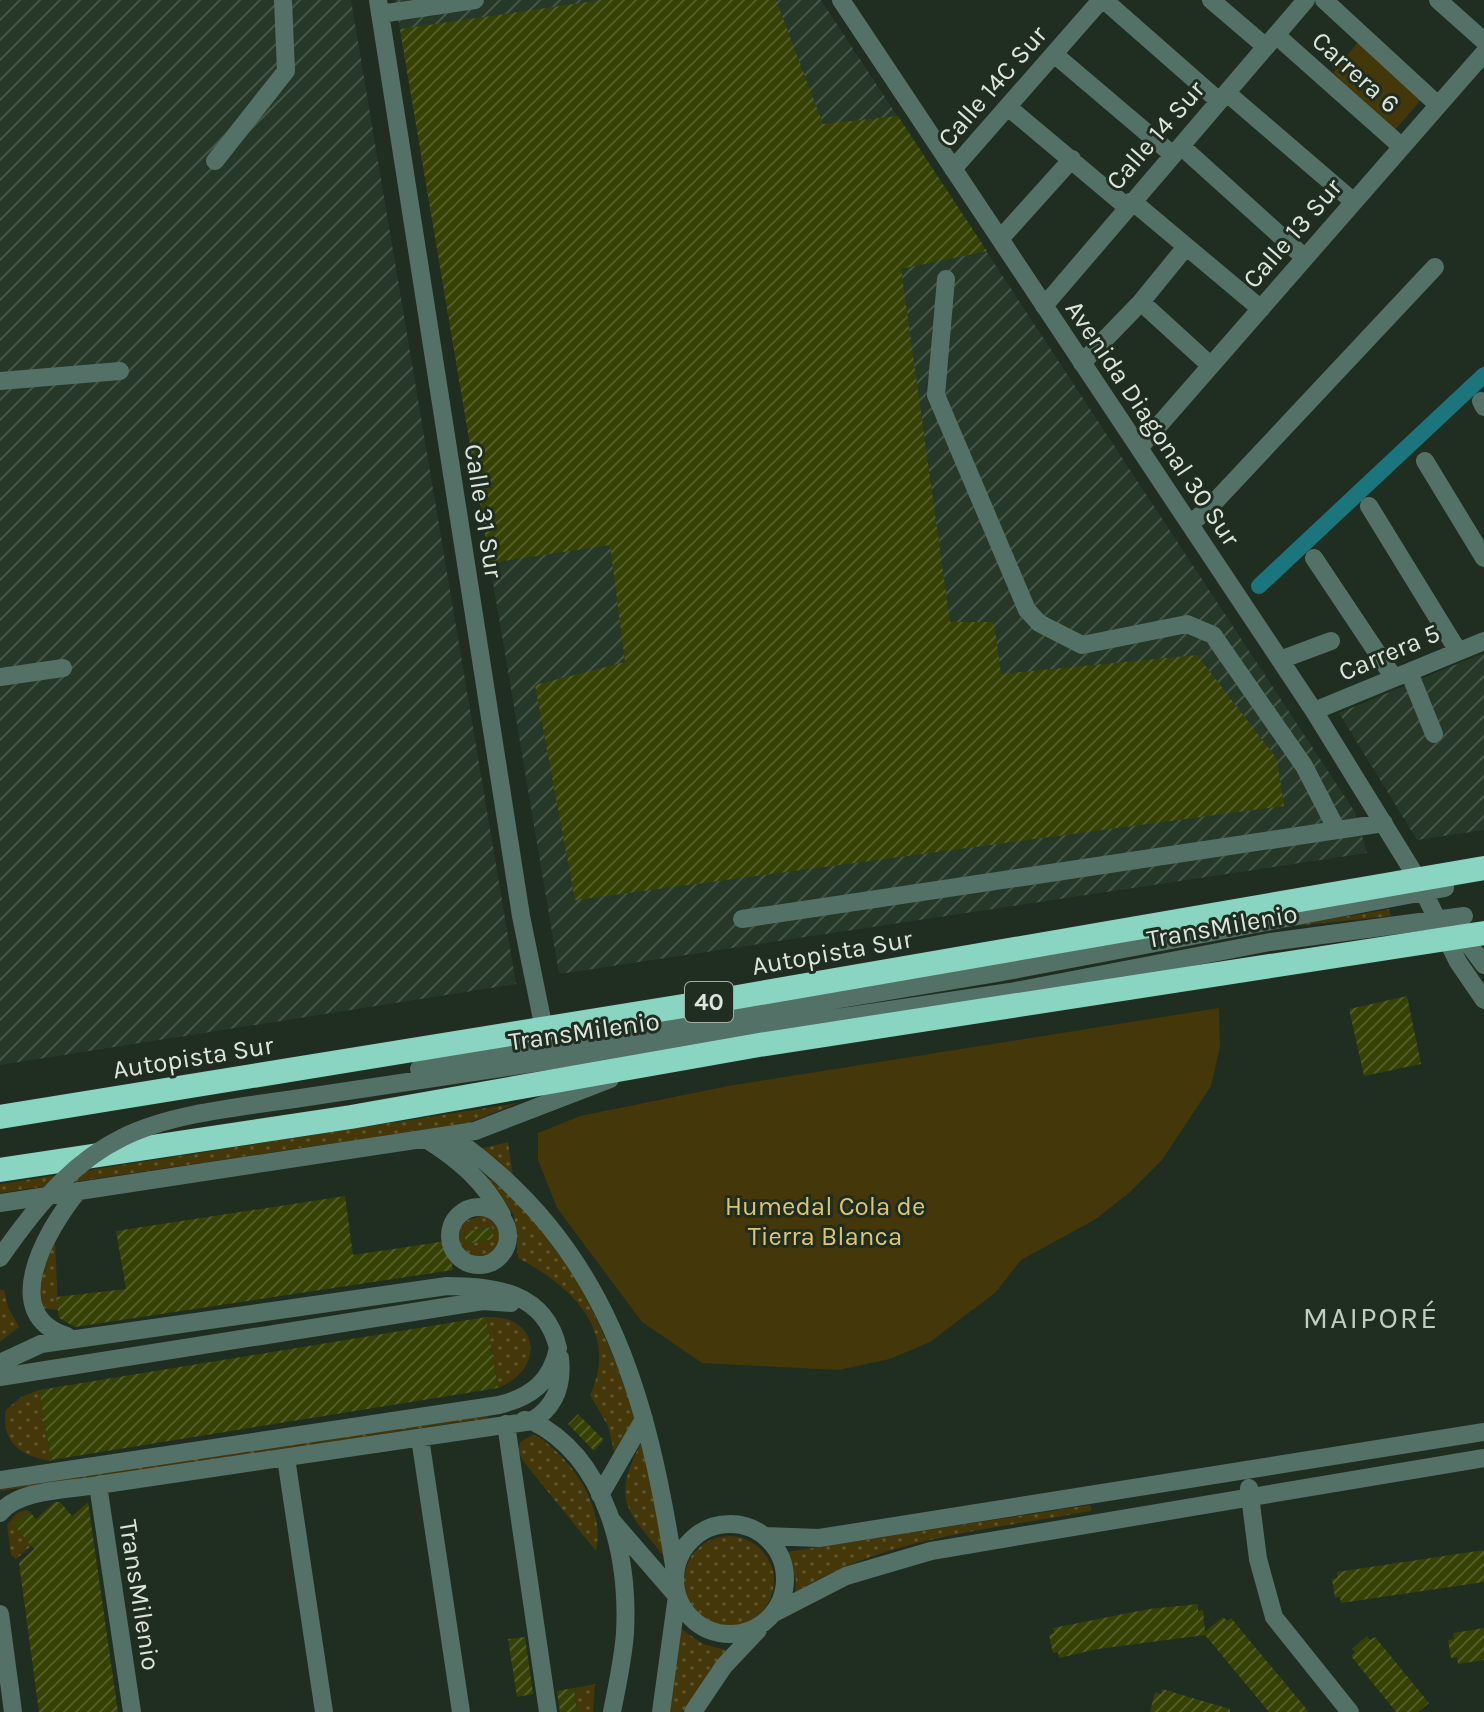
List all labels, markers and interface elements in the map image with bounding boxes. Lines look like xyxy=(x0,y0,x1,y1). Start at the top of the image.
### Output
street label: Calle 14C Sur xyxy=(931,19,1054,153)
street label: Carrera 6 xyxy=(1305,25,1406,120)
street label: Calle 14 Sur xyxy=(1100,74,1212,196)
street label: Calle 13 Sur xyxy=(1236,172,1349,295)
street label: Avenida Diagonal 30 Sur xyxy=(1059,295,1247,552)
street label: Calle 31 Sur xyxy=(458,442,509,581)
street label: Carrera 5 xyxy=(1334,617,1444,688)
street label: TransMilenio xyxy=(1144,898,1300,955)
street label: Autopista Sur xyxy=(749,923,915,982)
road number: 40 xyxy=(685,982,733,1022)
street label: TransMilenio xyxy=(507,1006,662,1057)
street label: Autopista Sur xyxy=(110,1029,276,1086)
park label: Humedal Cola de Tierra Blanca xyxy=(725,1191,925,1252)
district label: MAIPORÉ xyxy=(1303,1300,1439,1336)
street label: TransMilenio xyxy=(112,1517,167,1673)

